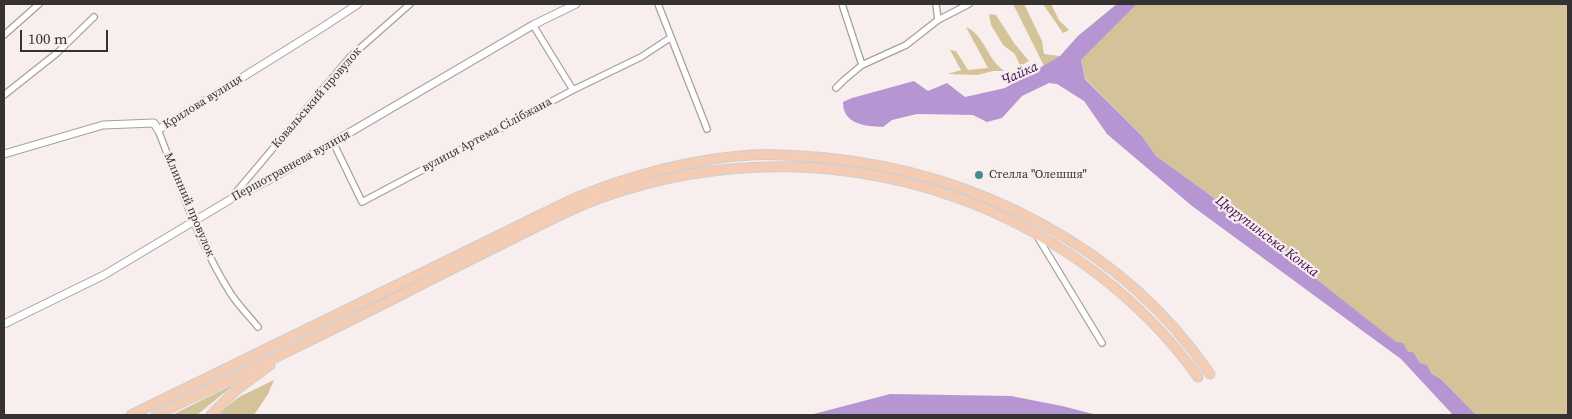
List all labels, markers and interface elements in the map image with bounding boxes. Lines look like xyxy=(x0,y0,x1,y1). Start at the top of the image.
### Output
scale bar xyxy=(22,20,110,52)
text: 100 m xyxy=(28,28,68,49)
street label: Ковальський провулок xyxy=(269,45,365,151)
water label: Чайка xyxy=(999,59,1041,89)
street label: Крилова вулиця xyxy=(161,72,245,132)
street label: вулиця Артема Сілібжана xyxy=(420,95,554,175)
street label: Першотравнева вулиця xyxy=(229,127,353,205)
street label: Млинний провулок xyxy=(161,151,217,259)
place label: Стелла "Олешшя" xyxy=(989,168,1087,182)
marker: Стелла "Олешшя" xyxy=(973,169,985,181)
water label: Цюрупинська Конка xyxy=(1212,193,1322,281)

